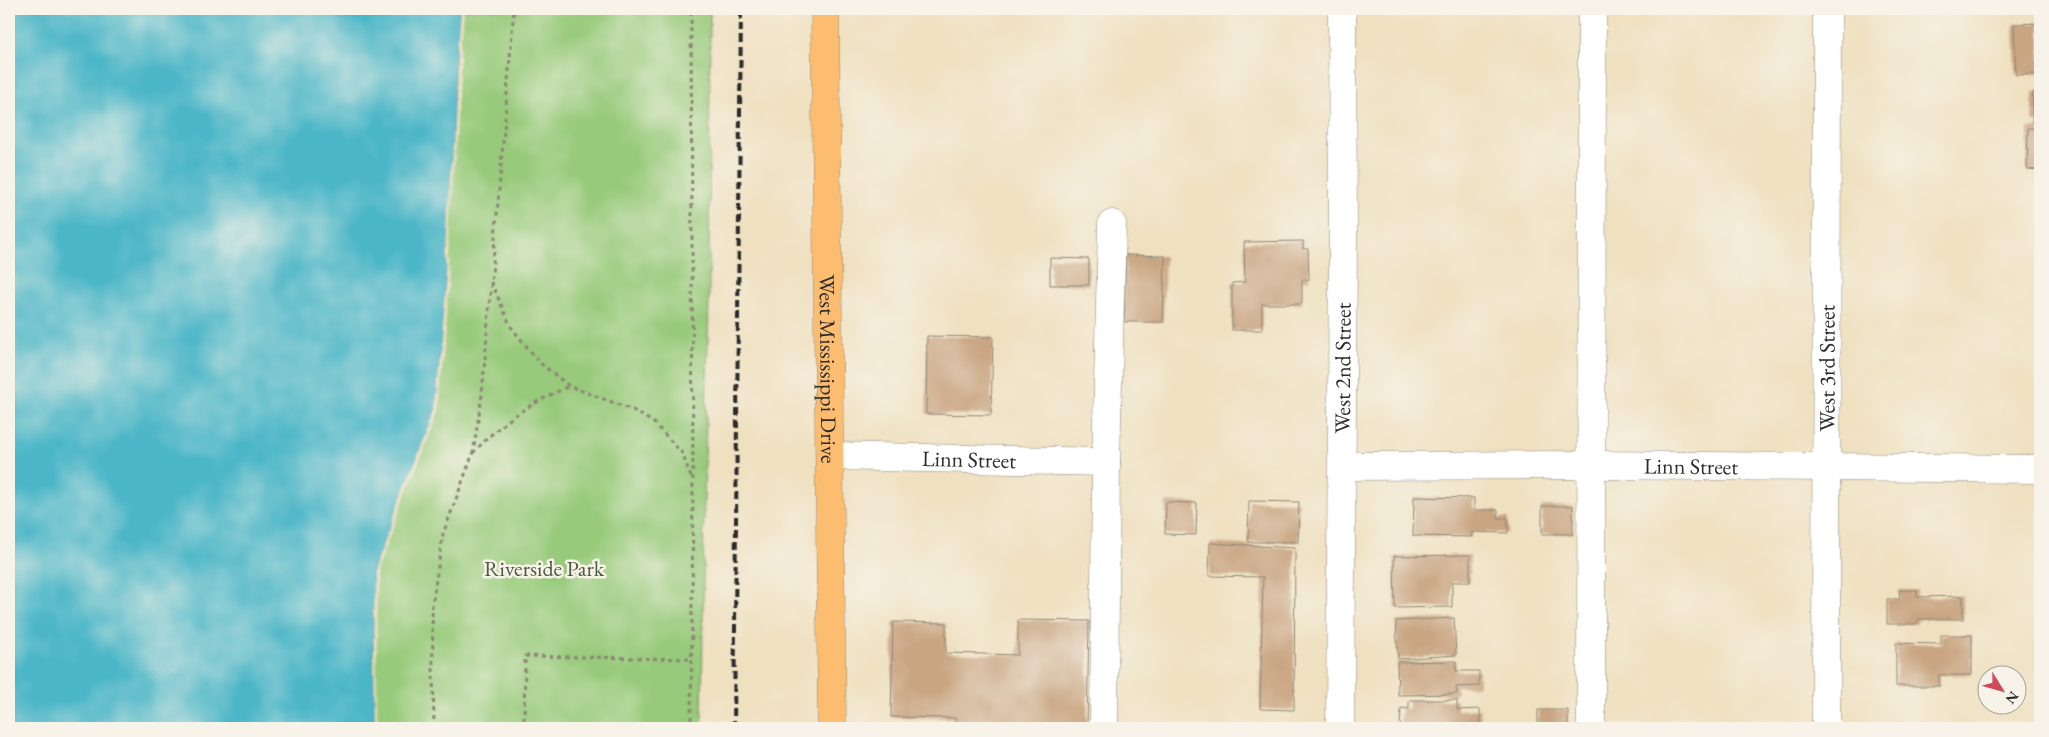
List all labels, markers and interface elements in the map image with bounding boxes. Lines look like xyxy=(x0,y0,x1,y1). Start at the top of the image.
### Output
street label: West Mississippi Drive xyxy=(813,274,843,464)
street label: West 2nd Street xyxy=(1328,302,1358,434)
street label: West 3rd Street xyxy=(1812,304,1842,431)
street label: Linn Street xyxy=(921,444,1016,475)
street label: Linn Street xyxy=(1644,451,1738,481)
park label: Riverside Park xyxy=(484,554,605,583)
north arrow xyxy=(1976,664,2026,714)
text: N xyxy=(2001,688,2023,708)

